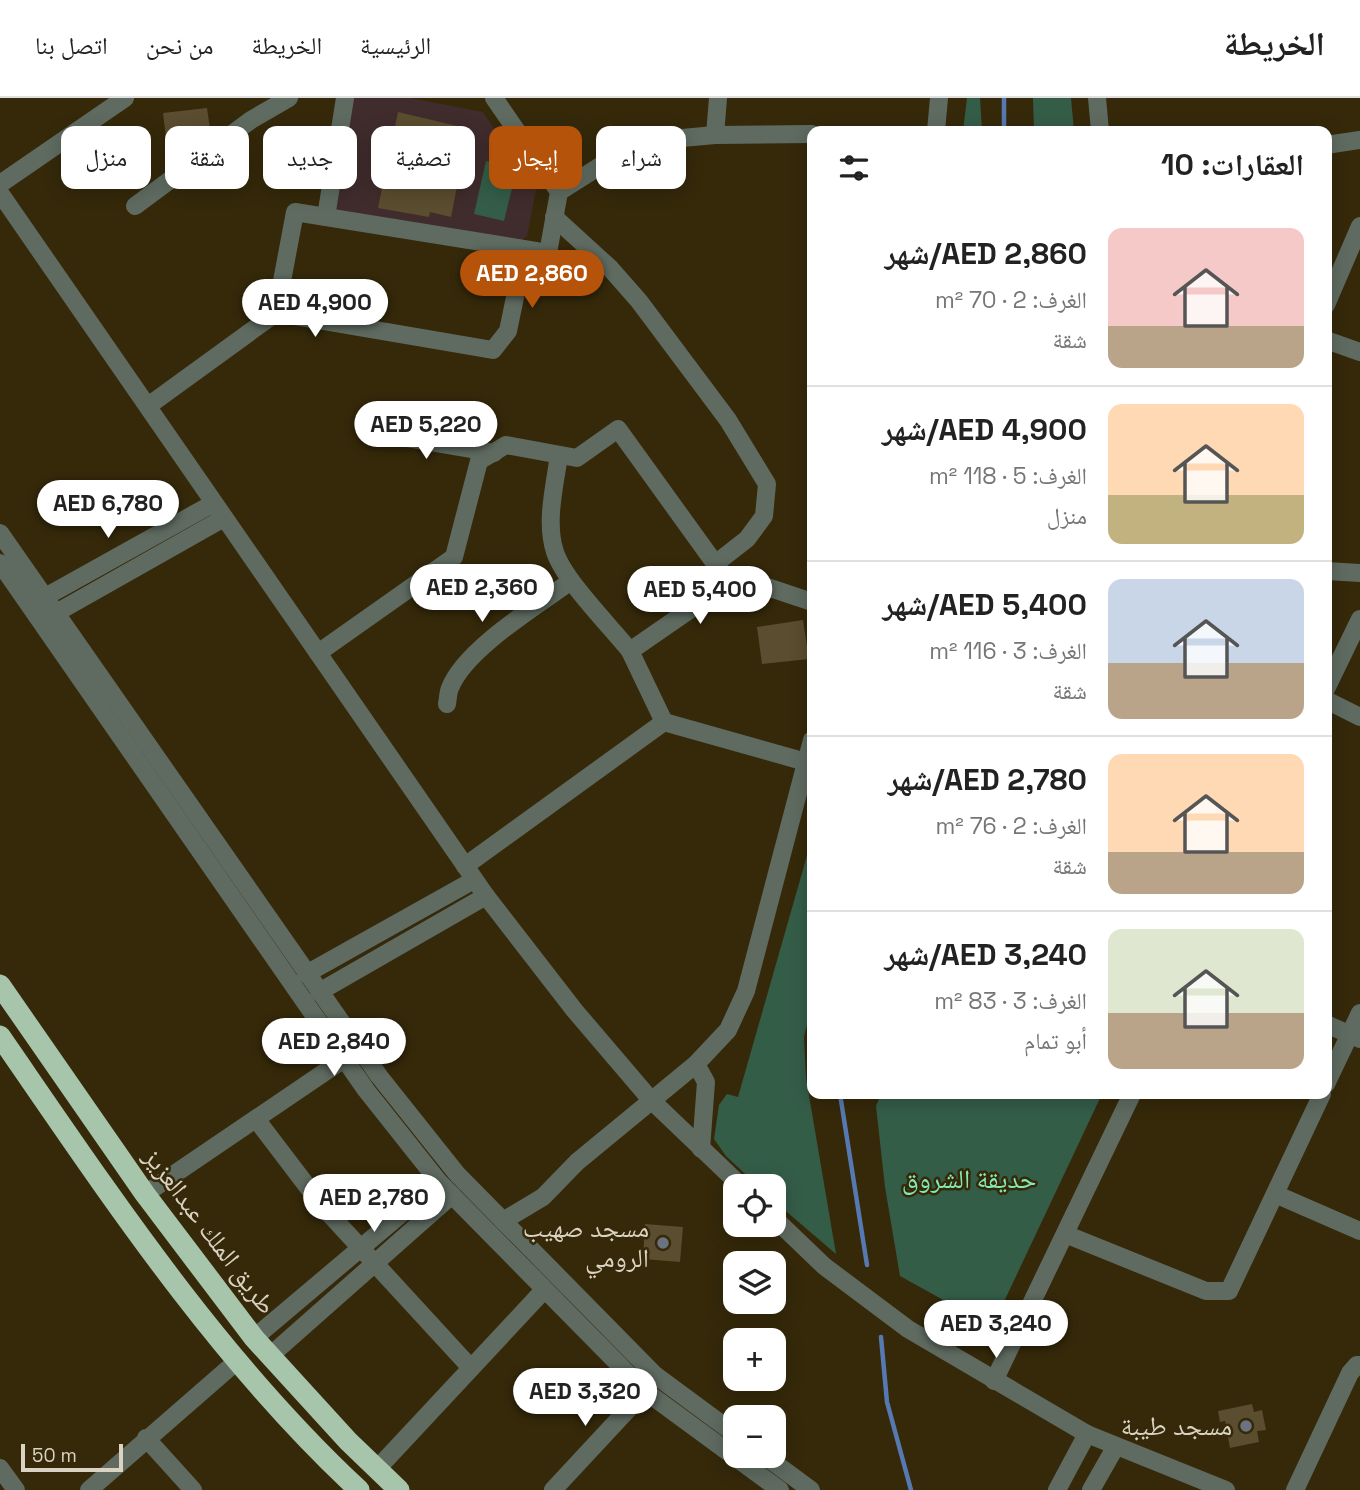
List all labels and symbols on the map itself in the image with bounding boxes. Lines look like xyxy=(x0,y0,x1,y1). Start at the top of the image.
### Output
pin: AED 2,860 xyxy=(452,250,612,310)
pin: AED 4,900 xyxy=(235,280,395,339)
pin: AED 5,220 xyxy=(346,402,506,461)
pin: AED 6,780 xyxy=(28,480,188,540)
pin: AED 2,360 xyxy=(402,564,562,624)
pin: AED 5,400 xyxy=(620,566,780,626)
pin: AED 2,840 xyxy=(254,1018,414,1078)
street label: طريق الملك عبدالعزيز xyxy=(136,1140,284,1321)
park label: حديقة الشروق xyxy=(902,1162,1036,1196)
pin: AED 2,780 xyxy=(294,1174,454,1234)
place label: مسجد صهيب الرومي xyxy=(523,1211,649,1279)
marker: مسجد صهيب الرومي xyxy=(655,1235,671,1251)
pin: AED 3,240 xyxy=(916,1300,1076,1360)
pin: AED 3,320 xyxy=(505,1368,665,1428)
place label: مسجد طيبة xyxy=(1121,1409,1232,1443)
marker: مسجد طيبة xyxy=(1238,1418,1254,1434)
scale bar xyxy=(21,1441,122,1473)

